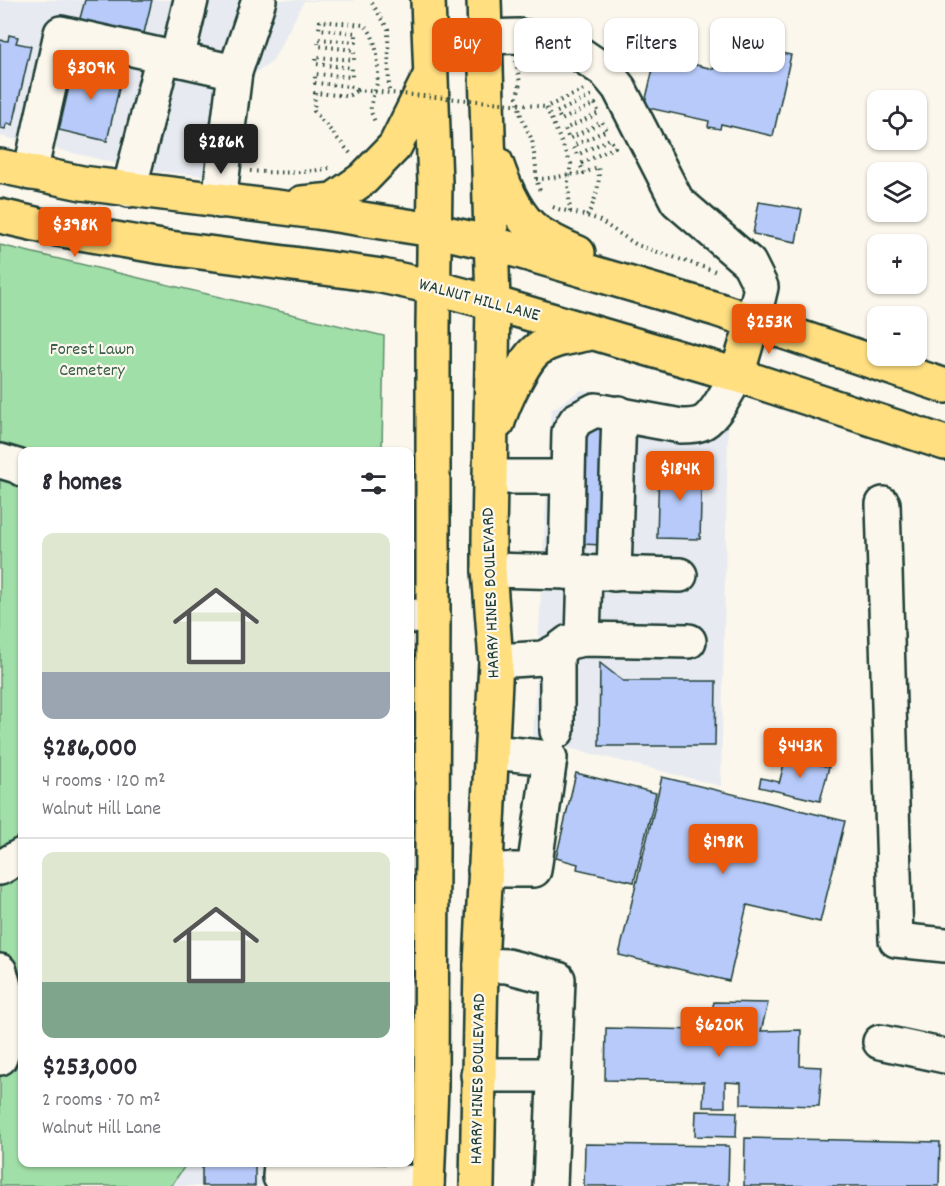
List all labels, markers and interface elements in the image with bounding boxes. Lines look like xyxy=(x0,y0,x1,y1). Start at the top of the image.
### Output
chip: Buy xyxy=(432,18,502,72)
chip: Rent xyxy=(514,18,592,72)
chip: Filters xyxy=(604,18,698,72)
chip: New xyxy=(710,18,785,72)
pin: $309K xyxy=(49,50,133,101)
text: $309K xyxy=(67,55,115,83)
map controls xyxy=(867,90,927,366)
button: locate xyxy=(867,90,927,150)
pin: $286K xyxy=(179,124,263,175)
text: $286K xyxy=(198,129,244,157)
button: layers xyxy=(867,162,927,222)
pin: $398K xyxy=(33,207,117,258)
text: $398K xyxy=(52,212,98,240)
button: + xyxy=(867,234,927,294)
street label: WALNUT HILL LANE xyxy=(416,273,542,329)
pin: $253K xyxy=(727,304,811,355)
button: − xyxy=(867,306,927,366)
text: $253K xyxy=(746,309,792,337)
park label: Forest Lawn Cemetery xyxy=(50,338,134,384)
pin: $184K xyxy=(638,451,722,502)
text: $184K xyxy=(660,456,700,484)
text: 8 homes xyxy=(42,465,122,502)
icon: filters xyxy=(357,467,390,500)
street label: HARRY HINES BOULEVARD xyxy=(477,507,507,679)
icon: home xyxy=(162,572,270,680)
pin: $443K xyxy=(758,728,842,779)
text: $286,000 xyxy=(42,731,137,768)
text: $443K xyxy=(778,733,822,761)
text: 4 rooms · 120 m² xyxy=(42,768,166,796)
text: Walnut Hill Lane xyxy=(42,796,161,824)
pin: $198K xyxy=(681,824,765,875)
text: $198K xyxy=(703,829,743,857)
icon: home xyxy=(162,891,270,999)
street label: HARRY HINES BOULEVARD xyxy=(465,993,493,1165)
pin: $620K xyxy=(677,1007,761,1058)
text: $620K xyxy=(695,1012,743,1040)
text: $253,000 xyxy=(42,1050,138,1087)
text: 2 rooms · 70 m² xyxy=(42,1087,161,1115)
text: Walnut Hill Lane xyxy=(42,1115,161,1143)

